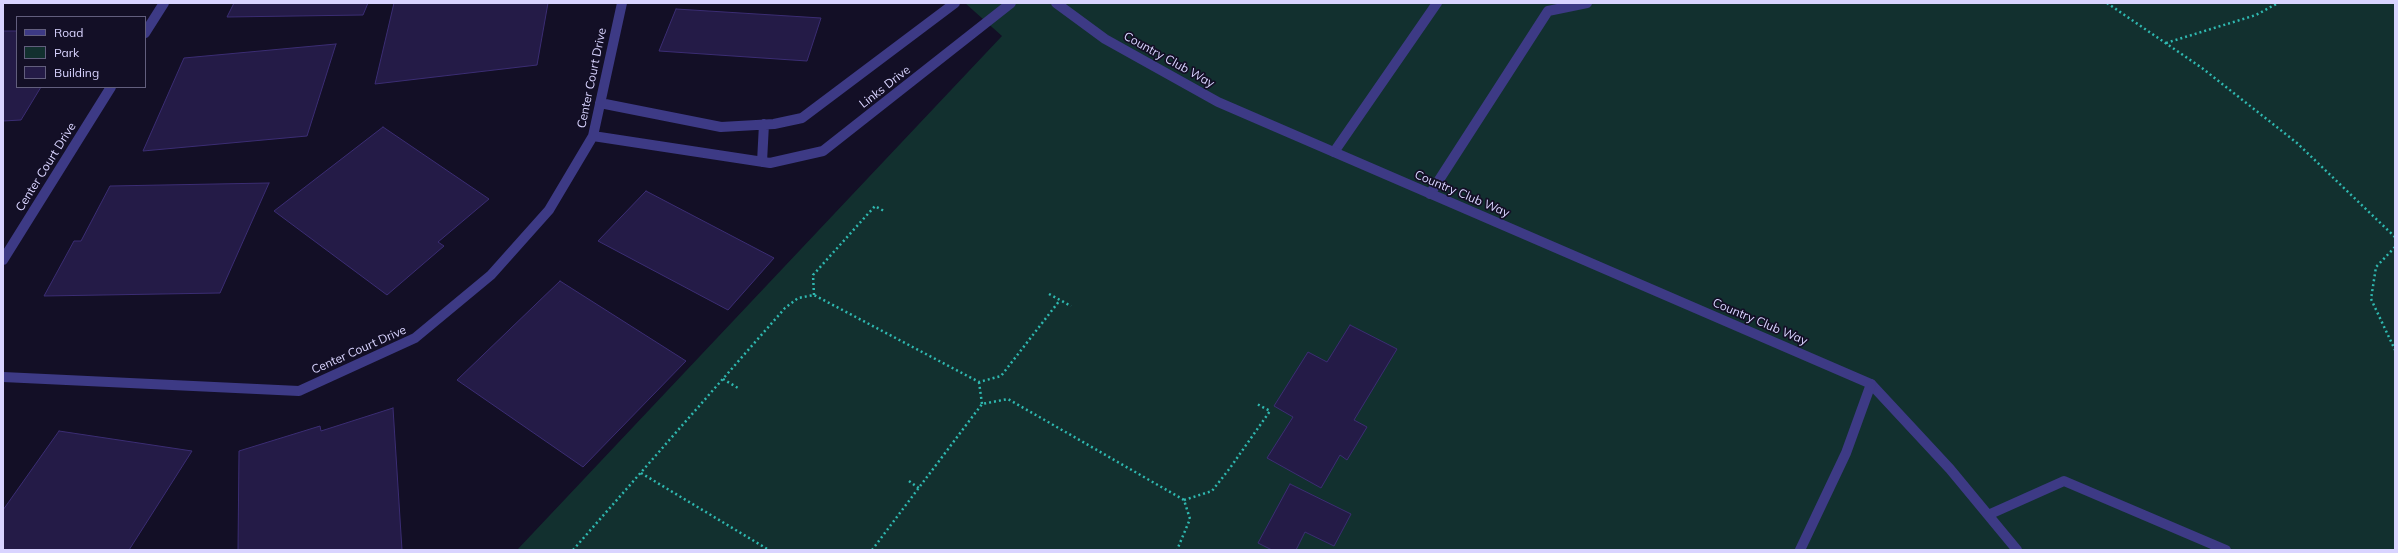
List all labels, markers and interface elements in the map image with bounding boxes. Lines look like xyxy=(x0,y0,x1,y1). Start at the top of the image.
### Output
legend xyxy=(16,16,146,88)
text: Road xyxy=(54,25,83,40)
street label: Center Court Drive xyxy=(574,27,610,129)
street label: Country Club Way xyxy=(1121,29,1217,91)
text: Park xyxy=(54,45,79,60)
street label: Links Drive xyxy=(857,63,913,111)
text: Building xyxy=(54,65,99,80)
street label: Center Court Drive xyxy=(13,120,79,214)
street label: Country Club Way xyxy=(1412,168,1512,220)
street label: Country Club Way xyxy=(1710,296,1810,348)
street label: Center Court Drive xyxy=(309,323,409,377)

